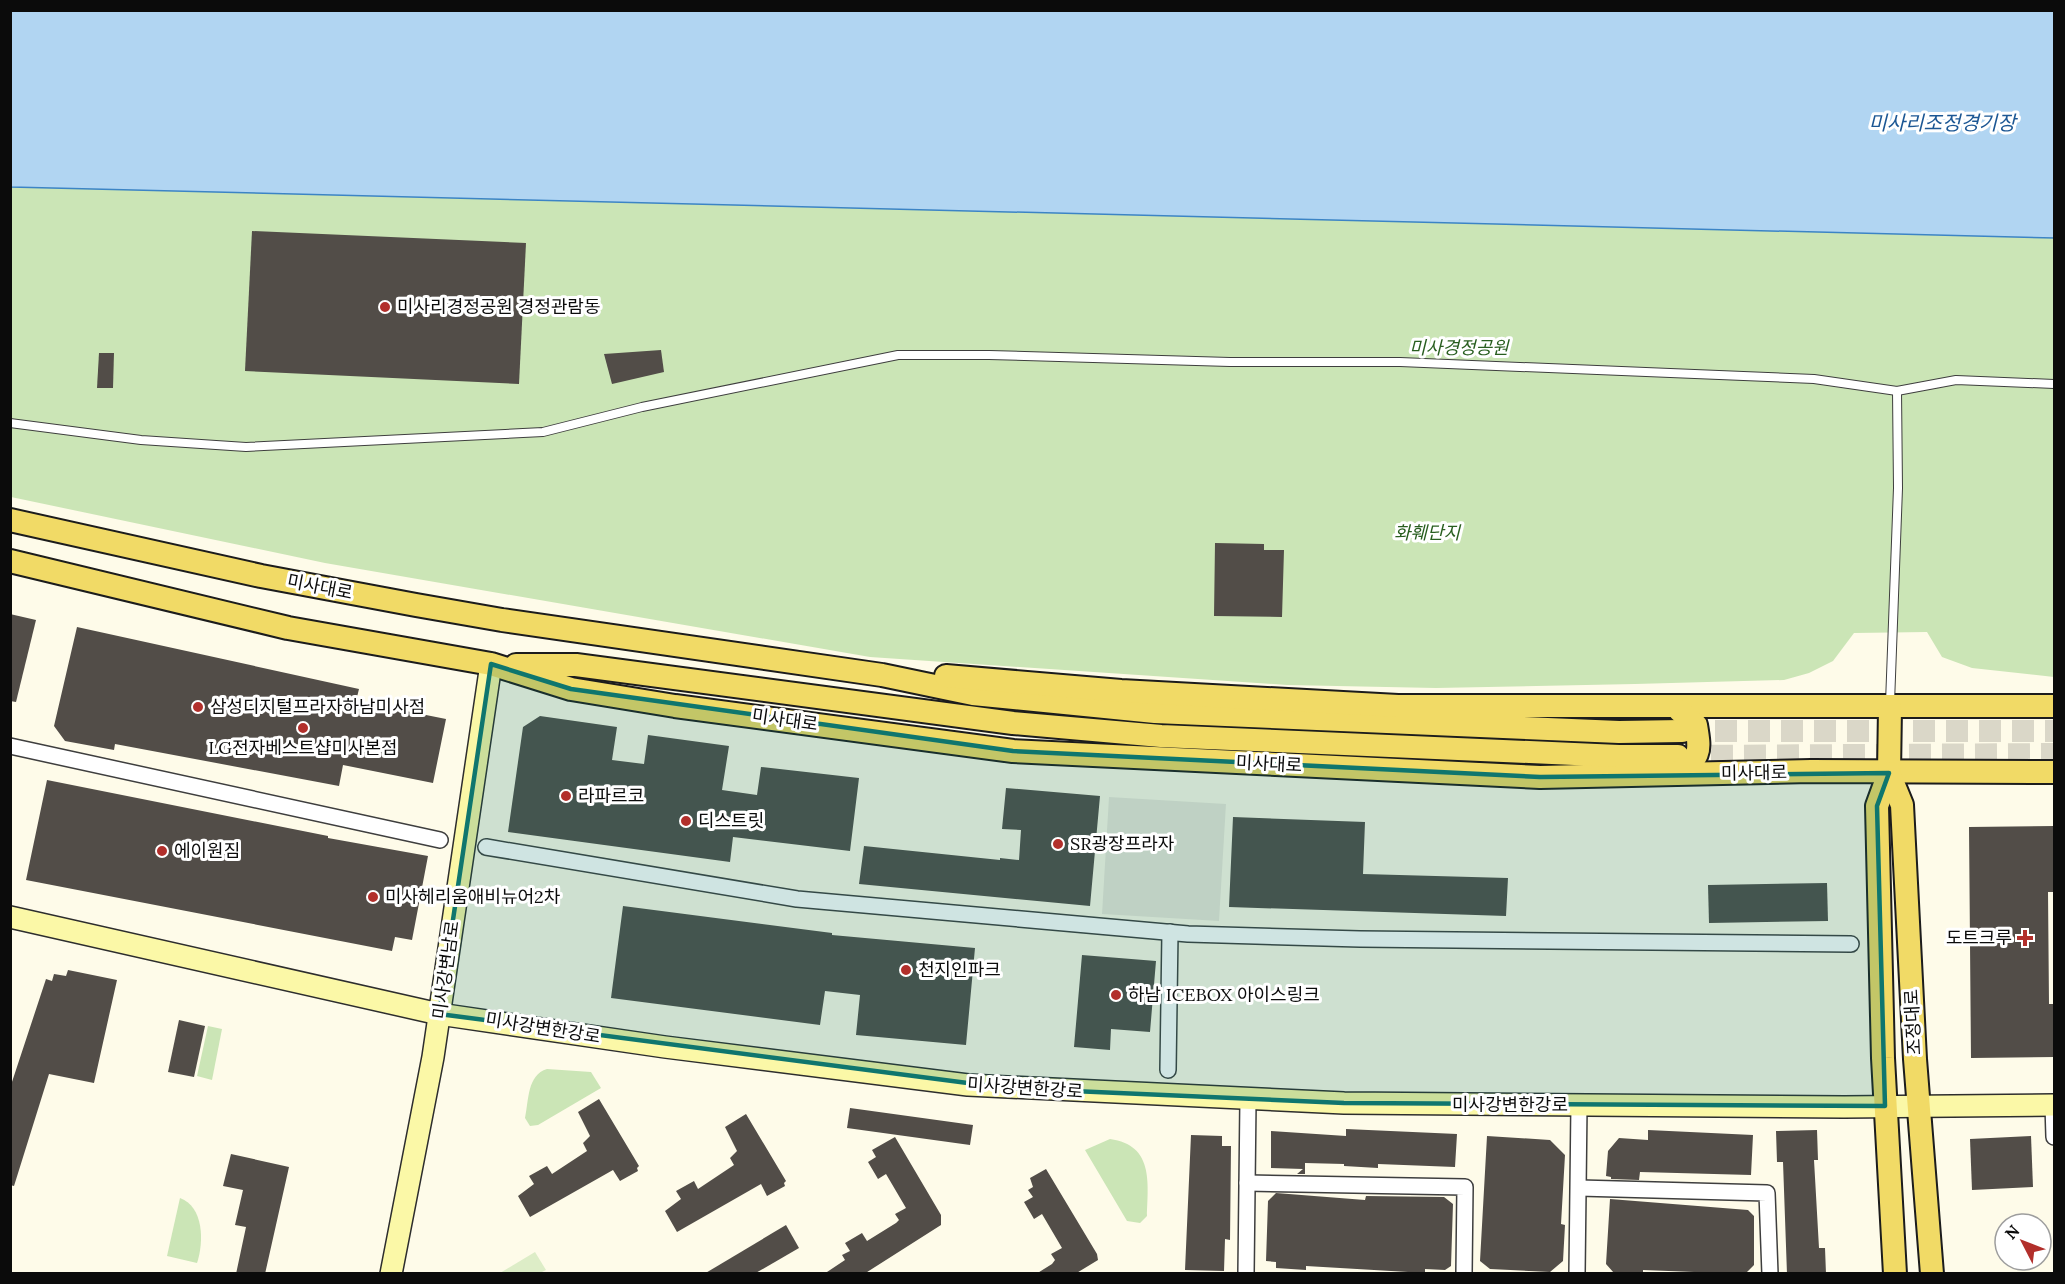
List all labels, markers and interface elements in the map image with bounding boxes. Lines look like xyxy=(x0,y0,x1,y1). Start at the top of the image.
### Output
water label: 미사리조정경기장 xyxy=(1868,110,2018,135)
place label: 미사리경정공원 경정관람동 xyxy=(397,295,600,318)
marker: 미사리경정공원 경정관람동 xyxy=(378,300,392,314)
park label: 미사경정공원 xyxy=(1409,336,1510,359)
park label: 화훼단지 xyxy=(1394,521,1462,544)
street label: 미사대로 xyxy=(285,569,355,604)
place label: 삼성디지털프라자하남미사점 xyxy=(210,695,425,718)
marker: 삼성디지털프라자하남미사점 xyxy=(191,700,205,714)
street label: 미사대로 xyxy=(751,704,819,736)
marker: LG전자베스트샵미사본점 xyxy=(296,721,310,735)
place label: LG전자베스트샵미사본점 xyxy=(208,736,398,759)
street label: 미사대로 xyxy=(1235,750,1303,777)
street label: 미사대로 xyxy=(1721,760,1787,785)
place label: 라파르코 xyxy=(578,784,644,807)
marker: 라파르코 xyxy=(559,789,573,803)
place label: 디스트릿 xyxy=(698,809,764,832)
marker: 디스트릿 xyxy=(679,814,693,828)
place label: SR광장프라자 xyxy=(1070,832,1175,855)
marker: SR광장프라자 xyxy=(1051,837,1065,851)
place label: 에이원짐 xyxy=(174,839,240,862)
marker: 에이원짐 xyxy=(155,844,169,858)
place label: 미사헤리움애비뉴어2차 xyxy=(385,885,561,908)
marker: 미사헤리움애비뉴어2차 xyxy=(366,890,380,904)
street label: 미사강변남로 xyxy=(427,919,464,1021)
place label: 도트크루 xyxy=(1946,926,2012,949)
marker: 도트크루 xyxy=(2016,929,2034,947)
place label: 천지인파크 xyxy=(918,958,1001,981)
marker: 천지인파크 xyxy=(899,963,913,977)
place label: 하남 ICEBOX 아이스링크 xyxy=(1128,983,1320,1006)
marker: 하남 ICEBOX 아이스링크 xyxy=(1109,988,1123,1002)
street label: 조정대로 xyxy=(1899,988,1926,1056)
street label: 미사강변한강로 xyxy=(484,1007,602,1048)
street label: 미사강변한강로 xyxy=(966,1072,1084,1103)
street label: 미사강변한강로 xyxy=(1452,1093,1568,1116)
north arrow xyxy=(1993,1212,2053,1272)
text: N xyxy=(2000,1221,2023,1243)

